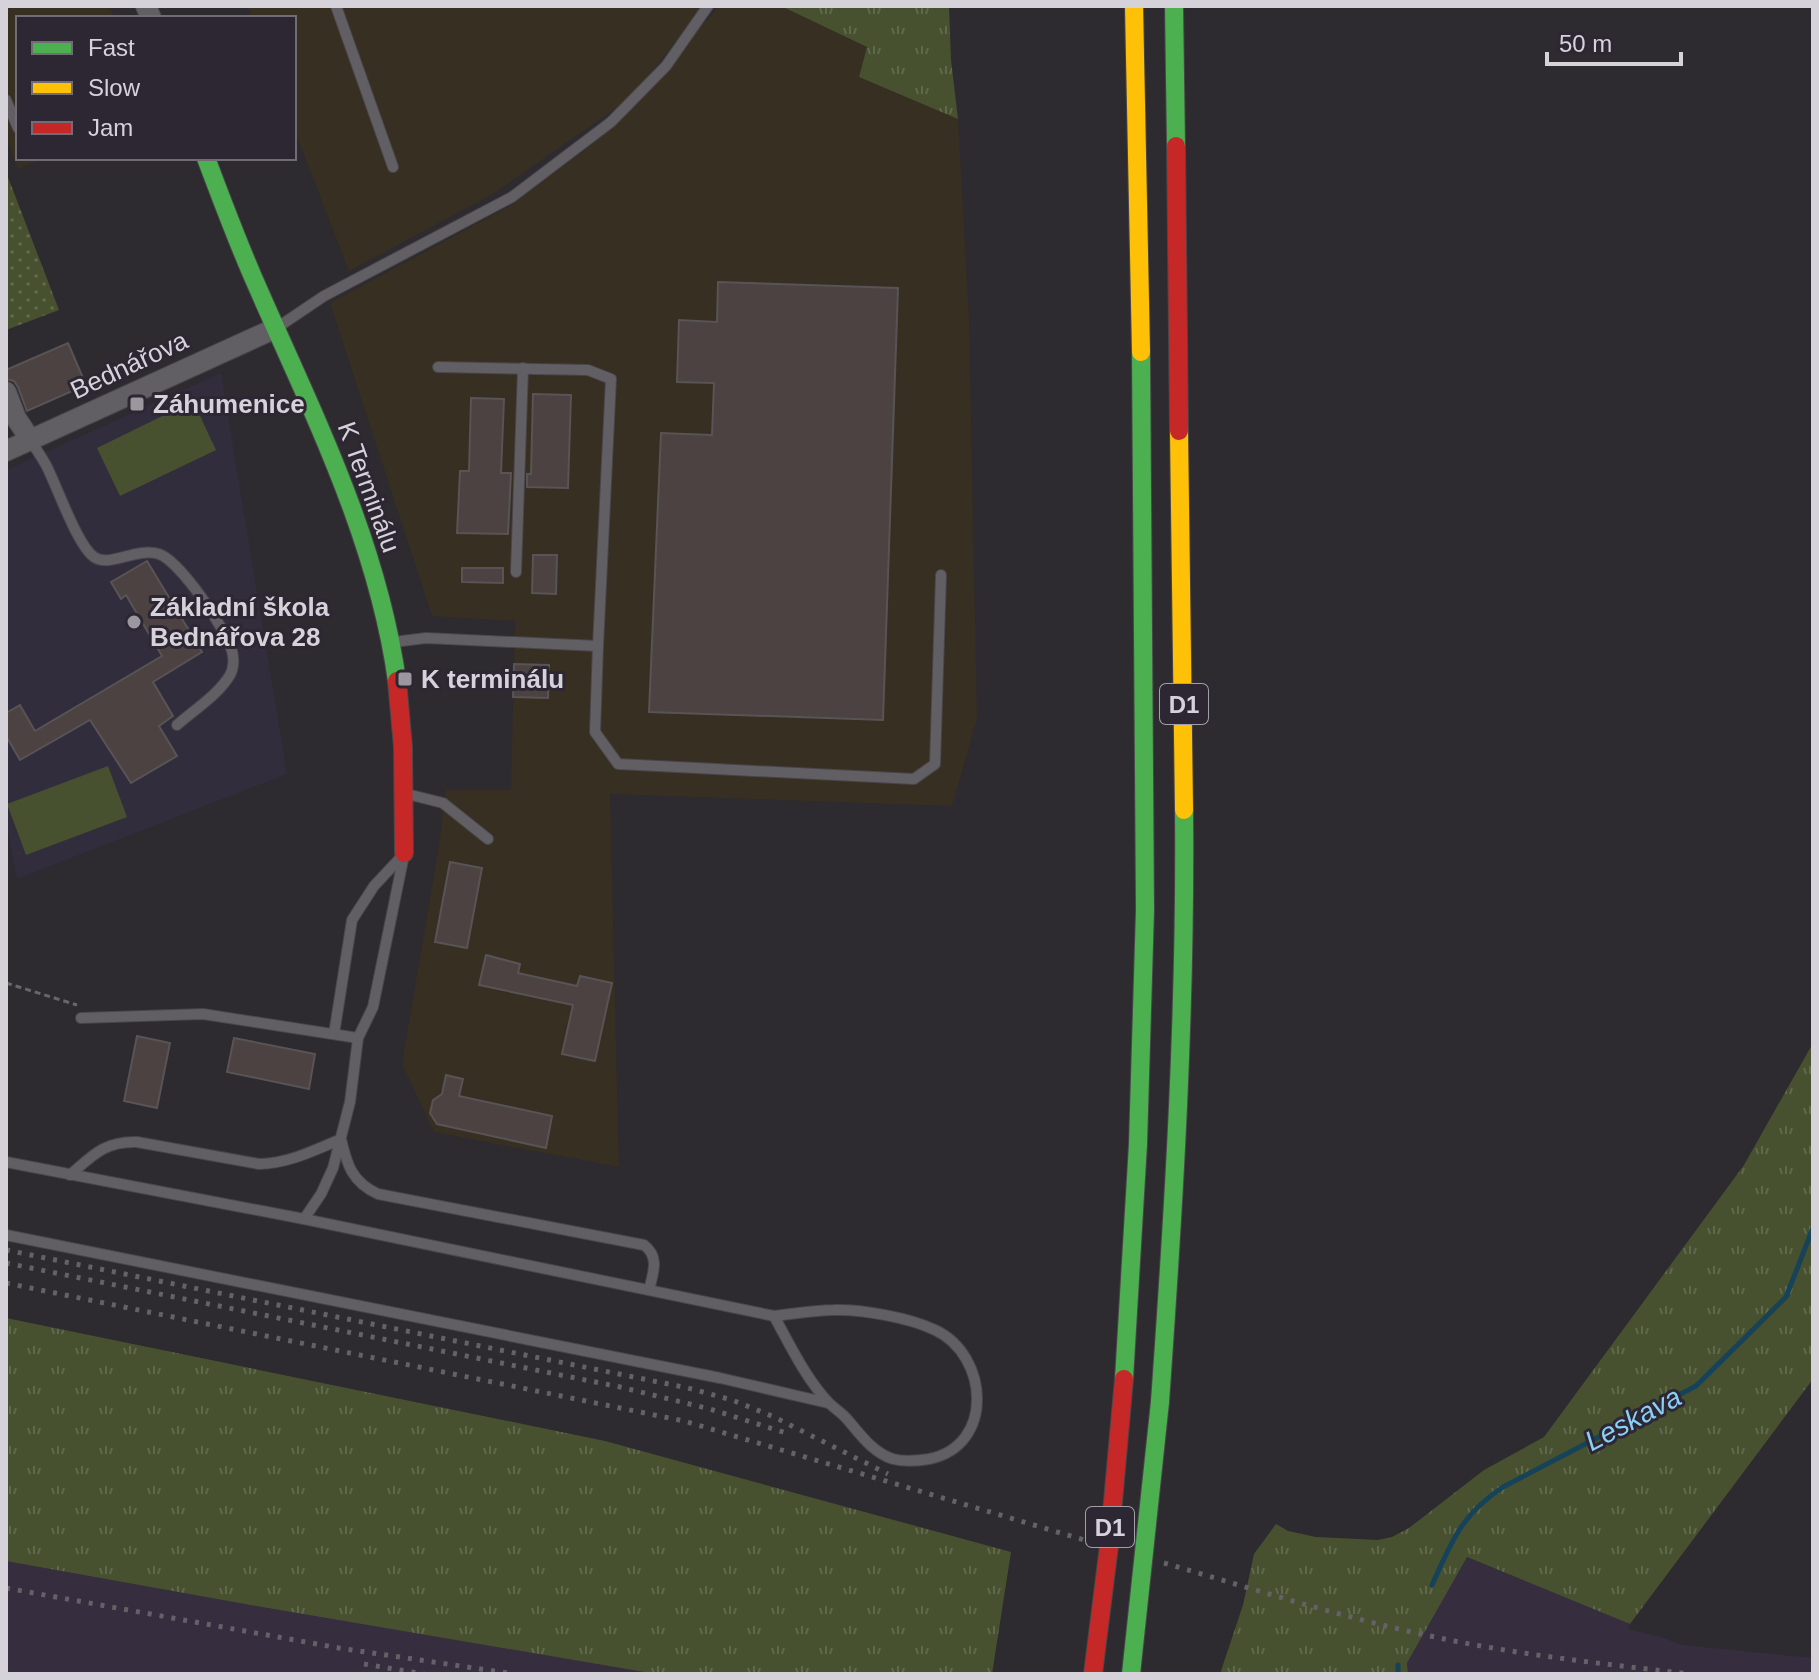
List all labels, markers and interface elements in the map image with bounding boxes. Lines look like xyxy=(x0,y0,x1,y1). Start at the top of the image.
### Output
legend xyxy=(16,16,296,160)
scale bar xyxy=(1547,16,1681,66)
text: 50 m xyxy=(1559,30,1612,57)
text: Fast xyxy=(88,34,135,61)
text: Slow xyxy=(88,74,141,101)
text: Jam xyxy=(88,114,133,141)
street label: Bednářova xyxy=(66,325,193,405)
place label: Záhumenice xyxy=(153,389,305,419)
marker: Záhumenice xyxy=(128,395,146,413)
street label: K Terminálu xyxy=(332,418,406,556)
place label: Základní škola Bednářova 28 xyxy=(150,592,330,652)
marker: Základní škola Bednářova 28 xyxy=(125,613,143,631)
place label: K terminálu xyxy=(421,664,564,694)
marker: K terminálu xyxy=(396,670,414,688)
road number: D1 xyxy=(1160,684,1208,724)
water label: Leskava xyxy=(1580,1381,1686,1457)
road number: D1 xyxy=(1086,1507,1134,1547)

